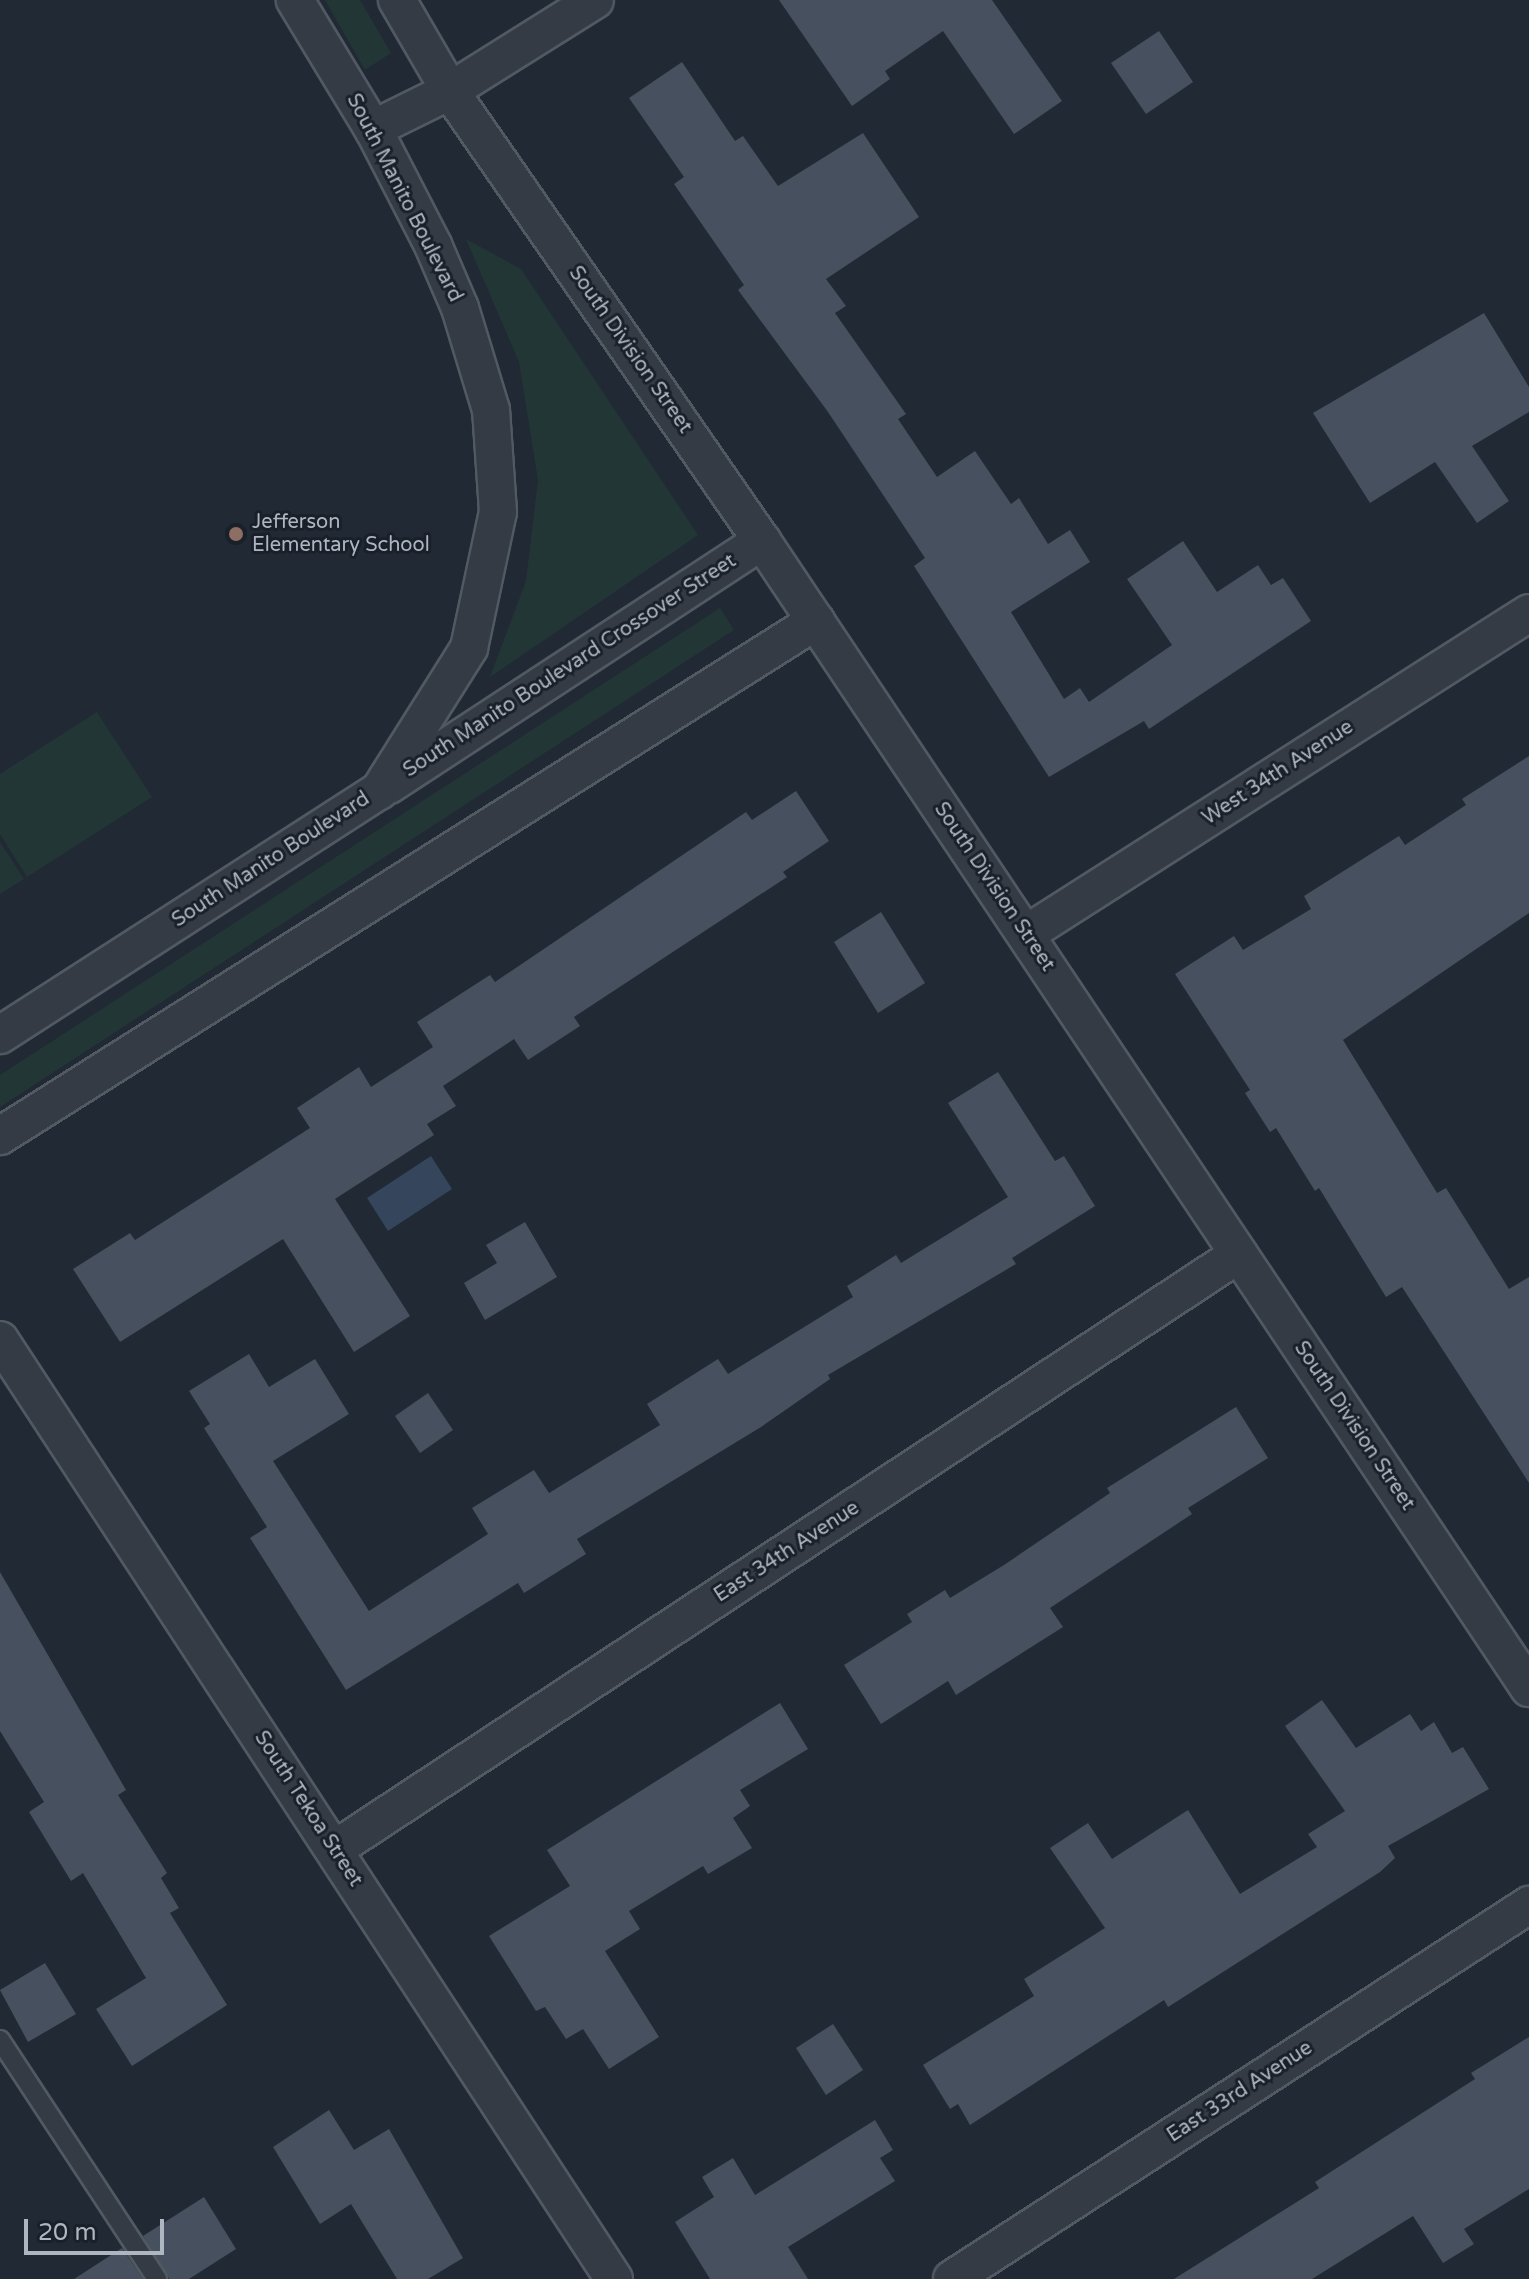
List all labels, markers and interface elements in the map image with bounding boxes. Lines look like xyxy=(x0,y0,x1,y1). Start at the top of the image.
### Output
street label: South Manito Boulevard xyxy=(341,90,467,306)
street label: South Division Street xyxy=(563,262,697,438)
place label: Jefferson Elementary School xyxy=(252,510,430,557)
marker: Jefferson Elementary School xyxy=(227,525,245,543)
street label: South Manito Boulevard Crossover Street xyxy=(399,549,741,783)
street label: West 34th Avenue xyxy=(1198,715,1358,831)
street label: South Manito Boulevard xyxy=(168,787,374,933)
street label: South Division Street xyxy=(929,798,1059,976)
street label: South Division Street xyxy=(1289,1337,1419,1515)
street label: East 34th Avenue xyxy=(710,1496,864,1608)
street label: South Tekoa Street xyxy=(249,1727,367,1891)
street label: East 33rd Avenue xyxy=(1163,2036,1317,2148)
scale bar xyxy=(28,2203,168,2253)
text: 20 m xyxy=(38,2218,96,2247)

